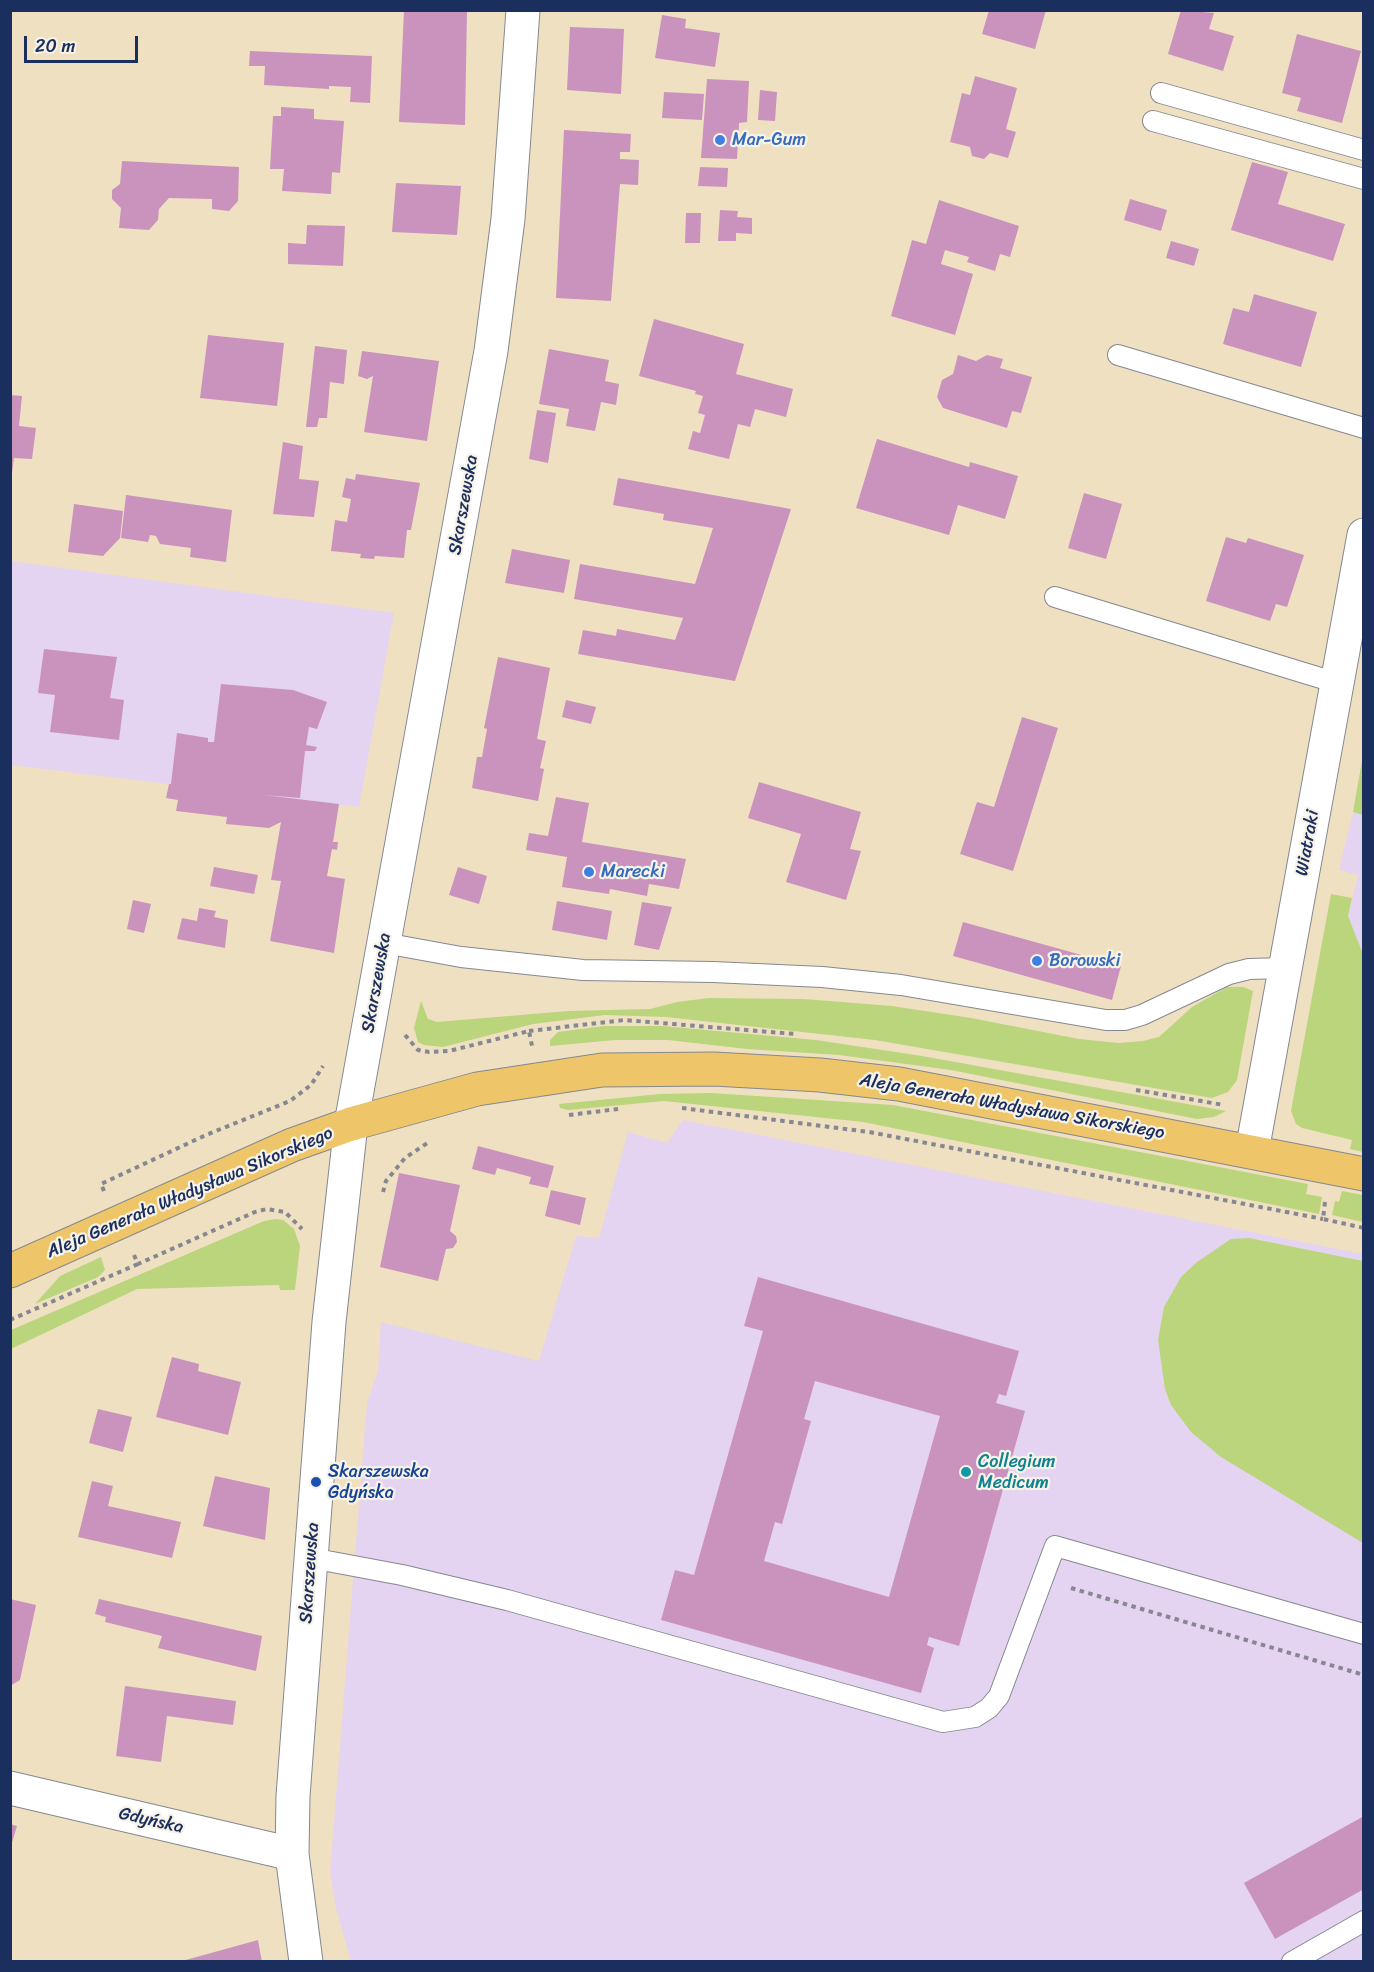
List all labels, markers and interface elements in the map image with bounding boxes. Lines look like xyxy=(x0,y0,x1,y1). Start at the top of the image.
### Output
scale bar xyxy=(27,24,141,62)
text: 20 m xyxy=(35,30,75,62)
place label: Mar-Gum xyxy=(732,129,806,151)
marker: Mar-Gum xyxy=(713,133,727,147)
street label: Skarszewska xyxy=(445,453,483,557)
street label: Wiatraki xyxy=(1292,808,1324,878)
place label: Marecki xyxy=(601,861,665,883)
marker: Marecki xyxy=(582,865,596,879)
street label: Skarszewska xyxy=(358,931,396,1035)
place label: Borowski xyxy=(1049,950,1120,972)
marker: Borowski xyxy=(1030,954,1044,968)
street label: Aleja Generała Władysława Sikorskiego xyxy=(858,1070,1166,1144)
street label: Aleja Generała Władysława Sikorskiego xyxy=(44,1123,336,1263)
place label: Collegium Medicum xyxy=(978,1451,1055,1494)
place label: Skarszewska Gdyńska xyxy=(328,1461,429,1504)
marker: Collegium Medicum xyxy=(959,1465,973,1479)
marker: Skarszewska Gdyńska xyxy=(309,1475,323,1489)
street label: Skarszewska xyxy=(296,1522,324,1624)
street label: Gdyńska xyxy=(117,1803,185,1839)

